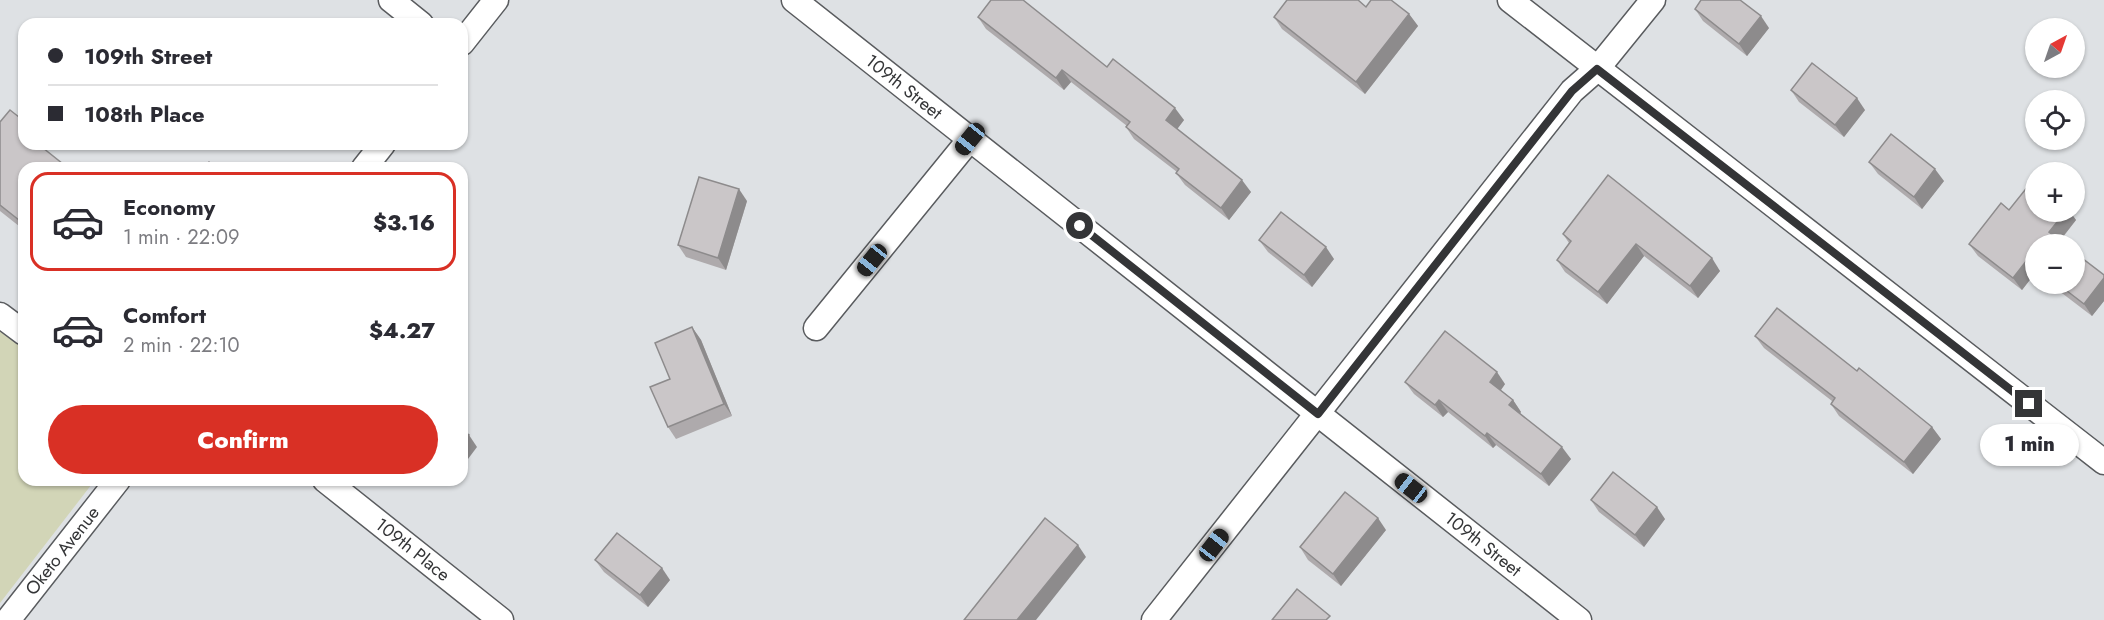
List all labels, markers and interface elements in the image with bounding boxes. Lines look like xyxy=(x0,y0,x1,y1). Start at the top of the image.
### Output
north arrow xyxy=(2025,18,2085,78)
map controls xyxy=(2025,18,2085,294)
text: 109th Street xyxy=(84,40,212,72)
street label: 109th Street xyxy=(860,48,948,126)
button: locate xyxy=(2025,90,2085,150)
text: 108th Place xyxy=(84,98,205,130)
car xyxy=(952,119,988,159)
button: + xyxy=(2025,162,2085,222)
text: Economy xyxy=(123,191,215,223)
icon: car xyxy=(51,195,105,249)
text: $3.16 xyxy=(373,206,435,238)
route start xyxy=(1066,212,1093,239)
text: 1 min · 22:09 xyxy=(123,223,240,252)
button: − xyxy=(2025,234,2085,294)
car xyxy=(854,240,890,280)
text: Comfort xyxy=(123,299,206,331)
icon: car xyxy=(51,303,105,357)
text: $4.27 xyxy=(369,314,435,346)
text: 2 min · 22:10 xyxy=(123,331,239,360)
route end xyxy=(2015,390,2042,417)
button: Confirm xyxy=(48,405,438,474)
callout: 1 min xyxy=(1980,425,2078,467)
text: 1 min xyxy=(2004,430,2055,459)
car xyxy=(1391,470,1431,506)
street label: Oketo Avenue xyxy=(19,501,106,601)
street label: 109th Street xyxy=(1439,506,1527,583)
street label: 109th Place xyxy=(370,512,456,588)
car xyxy=(1196,525,1232,565)

